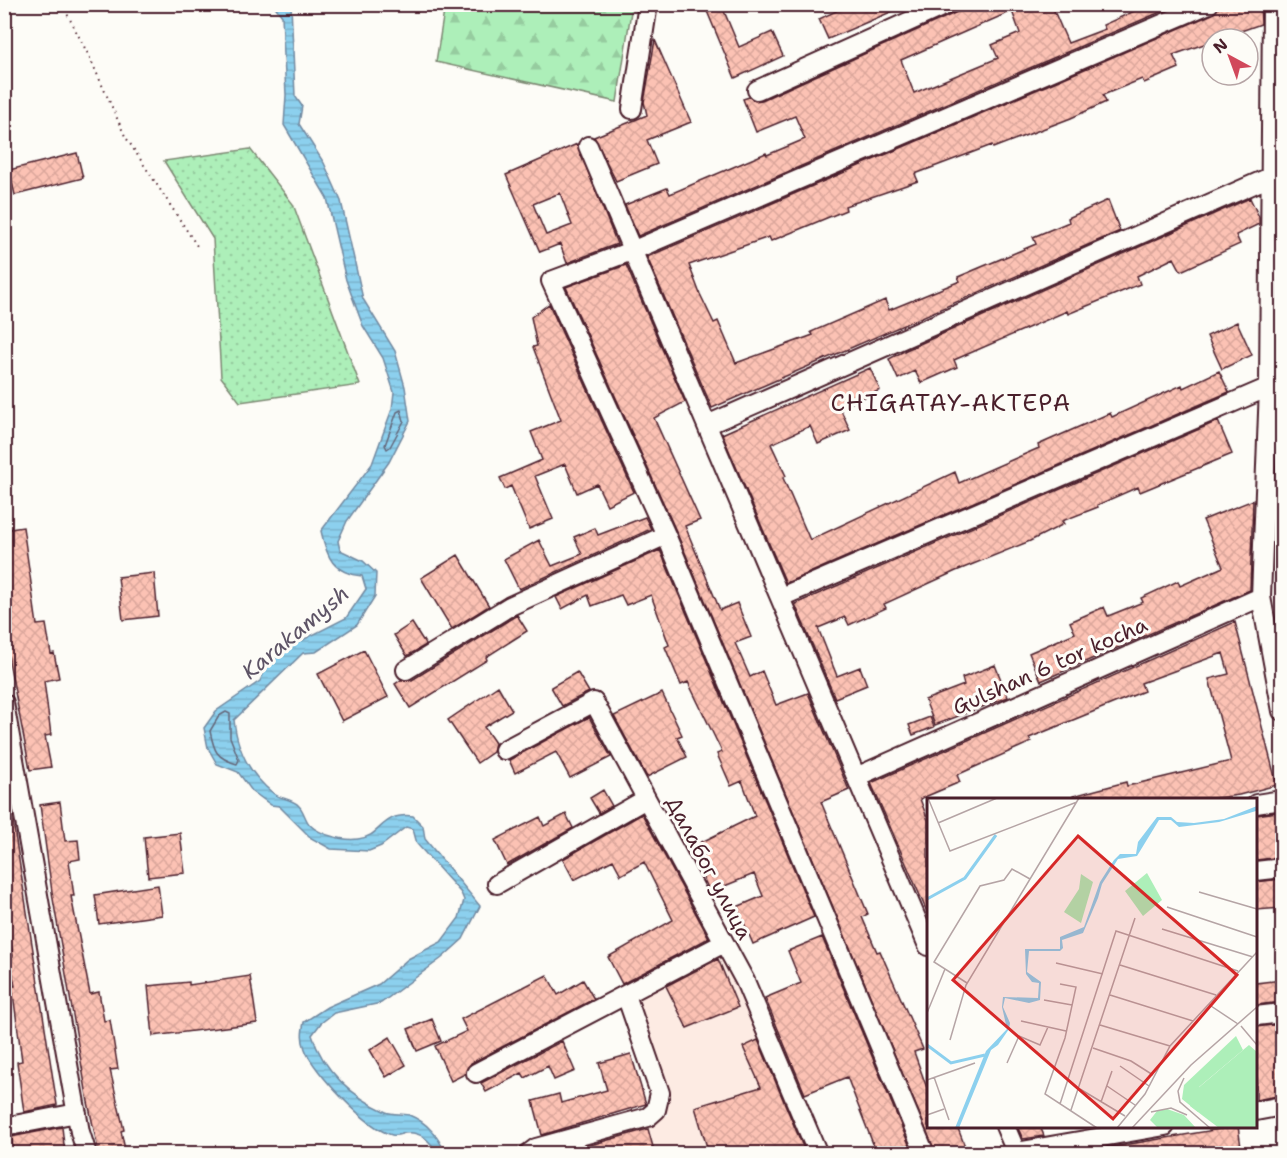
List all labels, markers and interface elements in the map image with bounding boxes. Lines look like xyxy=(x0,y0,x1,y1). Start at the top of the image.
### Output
north arrow xyxy=(1200,27,1260,87)
text: N xyxy=(1209,34,1232,58)
district label: CHIGATAY-AKTEPA xyxy=(830,387,1072,419)
water label: Karakamysh xyxy=(235,579,355,686)
street label: Gulshan 6 tor kocha xyxy=(948,610,1152,722)
street label: Далабог улица xyxy=(659,791,759,945)
inset map xyxy=(927,798,1257,1128)

